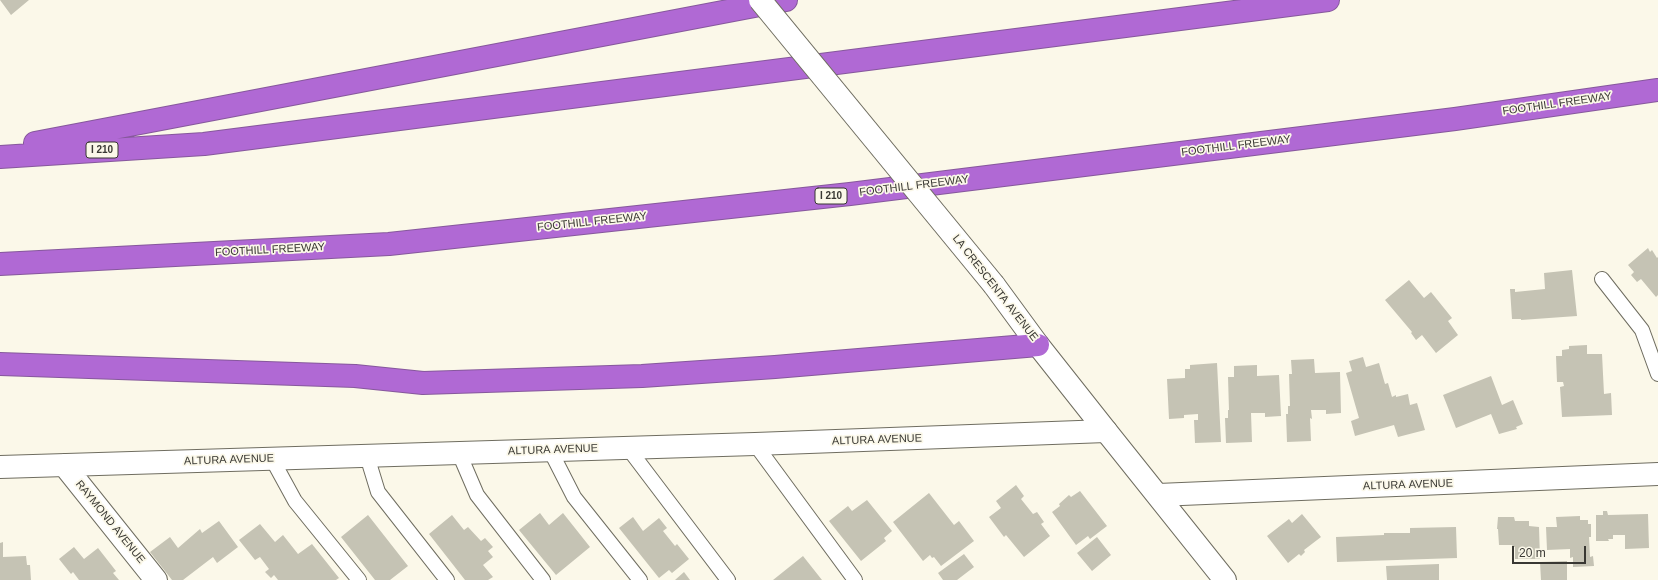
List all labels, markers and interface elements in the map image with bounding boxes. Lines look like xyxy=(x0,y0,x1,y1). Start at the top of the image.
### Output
street label: FOOTHILL FREEWAY xyxy=(1502,90,1612,118)
street label: FOOTHILL FREEWAY xyxy=(1181,133,1291,159)
road number: I 210 xyxy=(86,142,118,158)
street label: FOOTHILL FREEWAY xyxy=(859,173,969,199)
road number: I 210 xyxy=(815,188,847,204)
street label: FOOTHILL FREEWAY xyxy=(537,210,647,234)
street label: LA CRESCENTA AVENUE xyxy=(949,232,1041,344)
street label: FOOTHILL FREEWAY xyxy=(215,241,325,259)
street label: ALTURA AVENUE xyxy=(832,432,922,448)
street label: ALTURA AVENUE xyxy=(508,442,598,458)
street label: ALTURA AVENUE xyxy=(184,452,274,468)
street label: ALTURA AVENUE xyxy=(1363,477,1453,493)
street label: RAYMOND AVENUE xyxy=(72,478,148,566)
scale bar xyxy=(1514,538,1588,564)
text: 20 m xyxy=(1519,546,1546,560)

